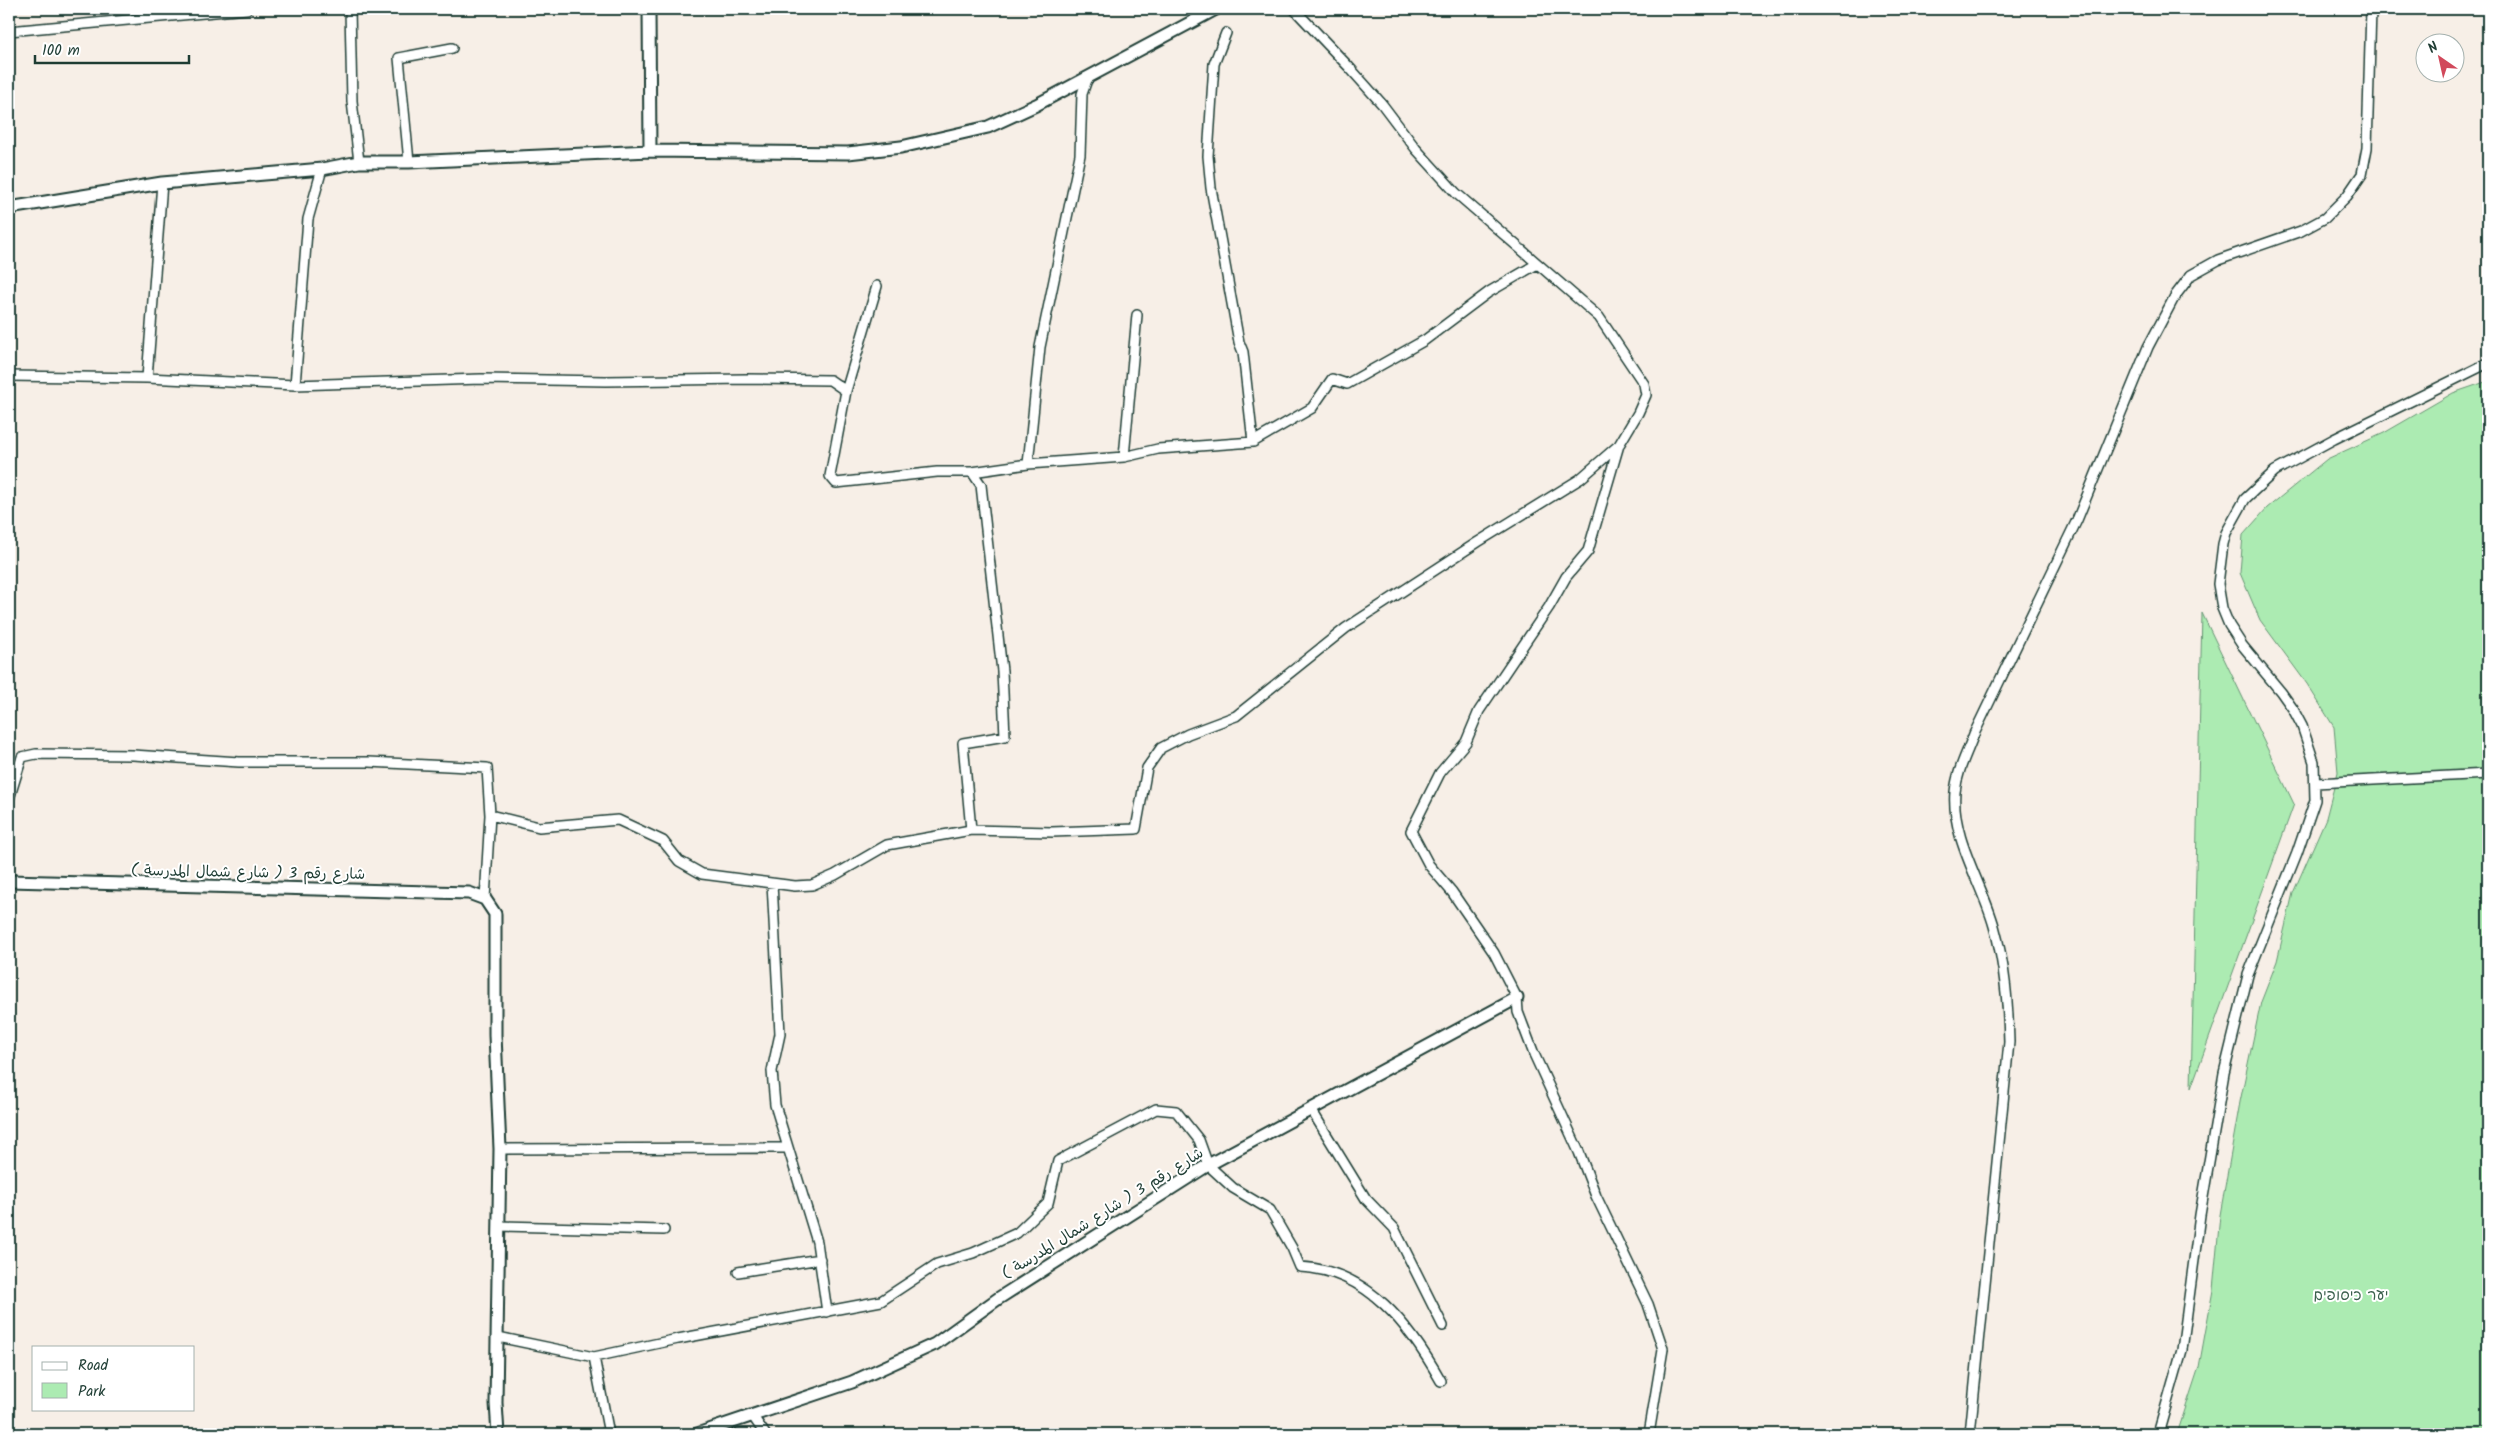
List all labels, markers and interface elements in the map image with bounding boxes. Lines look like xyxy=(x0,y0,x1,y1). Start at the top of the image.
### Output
scale bar xyxy=(35,32,189,64)
north arrow xyxy=(2414,32,2464,82)
text: N xyxy=(2423,36,2443,60)
text: 100 m xyxy=(42,39,80,63)
street label: شارع رقم 3 ( شارع شمال المدرسة ) xyxy=(131,859,365,887)
street label: شارع رقم 3 ( شارع شمال المدرسة ) xyxy=(997,1142,1209,1286)
park label: יער כיסופים xyxy=(2314,1284,2388,1308)
legend xyxy=(32,1346,195,1410)
text: Road xyxy=(78,1354,109,1378)
text: Park xyxy=(78,1380,106,1404)

